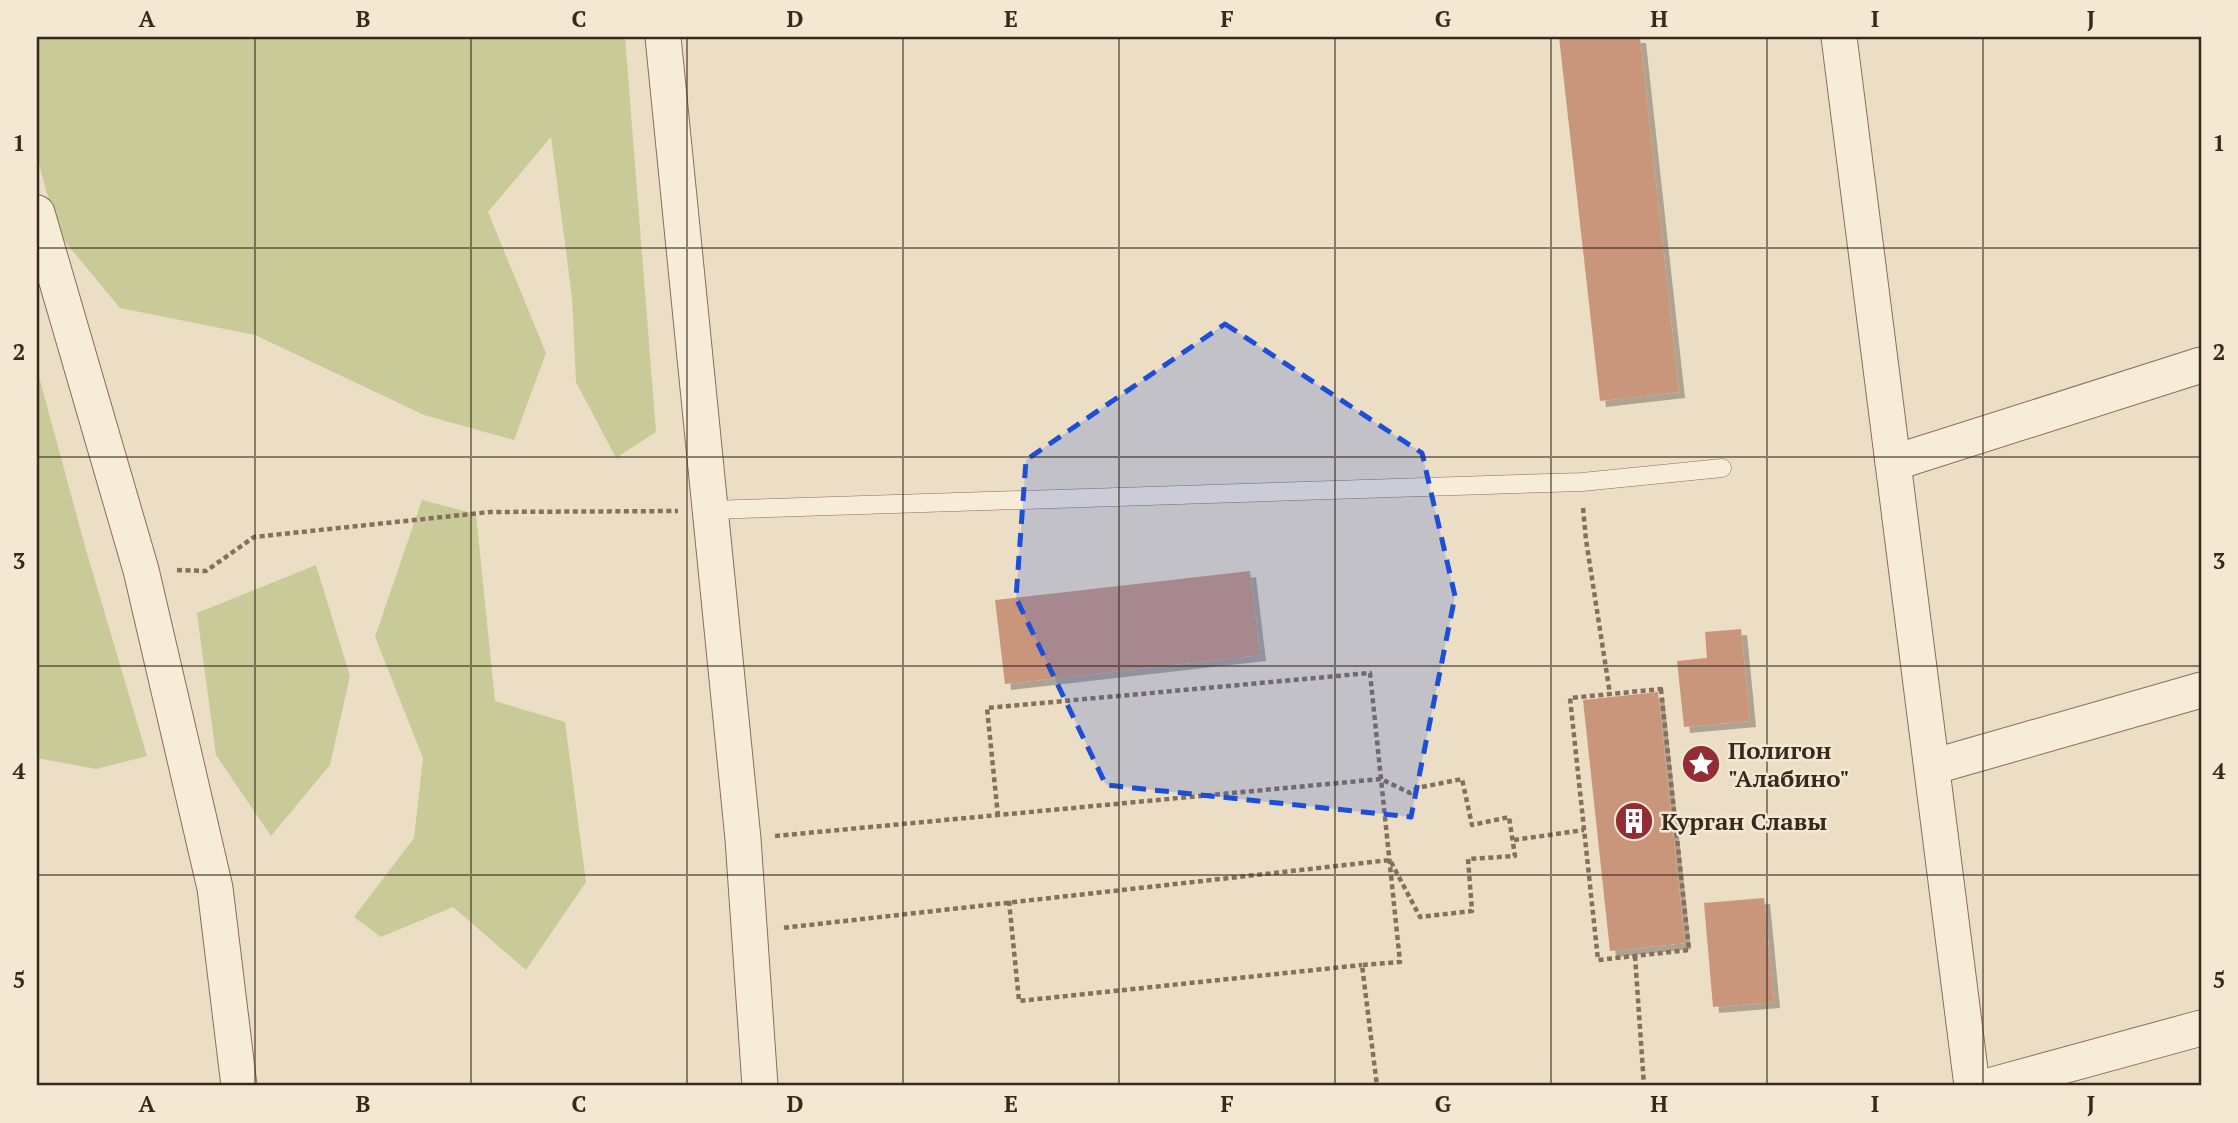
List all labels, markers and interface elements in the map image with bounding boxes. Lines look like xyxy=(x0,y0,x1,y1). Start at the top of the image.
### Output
text: A xyxy=(139,3,156,34)
text: B xyxy=(356,3,371,34)
text: C xyxy=(572,3,587,34)
text: D xyxy=(787,3,804,34)
text: E xyxy=(1004,3,1018,34)
text: F xyxy=(1220,3,1234,34)
text: G xyxy=(1435,3,1452,34)
text: H xyxy=(1650,3,1668,34)
text: I xyxy=(1871,3,1879,34)
text: J xyxy=(2087,3,2095,34)
text: 1 xyxy=(13,127,26,158)
text: 1 xyxy=(2213,127,2226,158)
text: 2 xyxy=(13,336,26,367)
text: 2 xyxy=(2213,336,2226,367)
text: 3 xyxy=(13,545,26,576)
text: 3 xyxy=(2213,545,2226,576)
place label: Полигон "Алабино" xyxy=(1728,734,1850,794)
place icon: Полигон "Алабино" xyxy=(1680,743,1722,785)
text: 4 xyxy=(13,755,26,786)
text: 4 xyxy=(2213,755,2226,786)
building icon: Курган Славы xyxy=(1613,800,1655,842)
place label: Курган Славы xyxy=(1661,805,1827,837)
text: 5 xyxy=(13,964,26,995)
text: 5 xyxy=(2213,964,2226,995)
text: A xyxy=(139,1088,156,1119)
text: B xyxy=(356,1088,371,1119)
text: C xyxy=(572,1088,587,1119)
text: D xyxy=(787,1088,804,1119)
text: E xyxy=(1004,1088,1018,1119)
text: F xyxy=(1220,1088,1234,1119)
text: G xyxy=(1435,1088,1452,1119)
text: H xyxy=(1650,1088,1668,1119)
text: I xyxy=(1871,1088,1879,1119)
text: J xyxy=(2087,1088,2095,1119)

